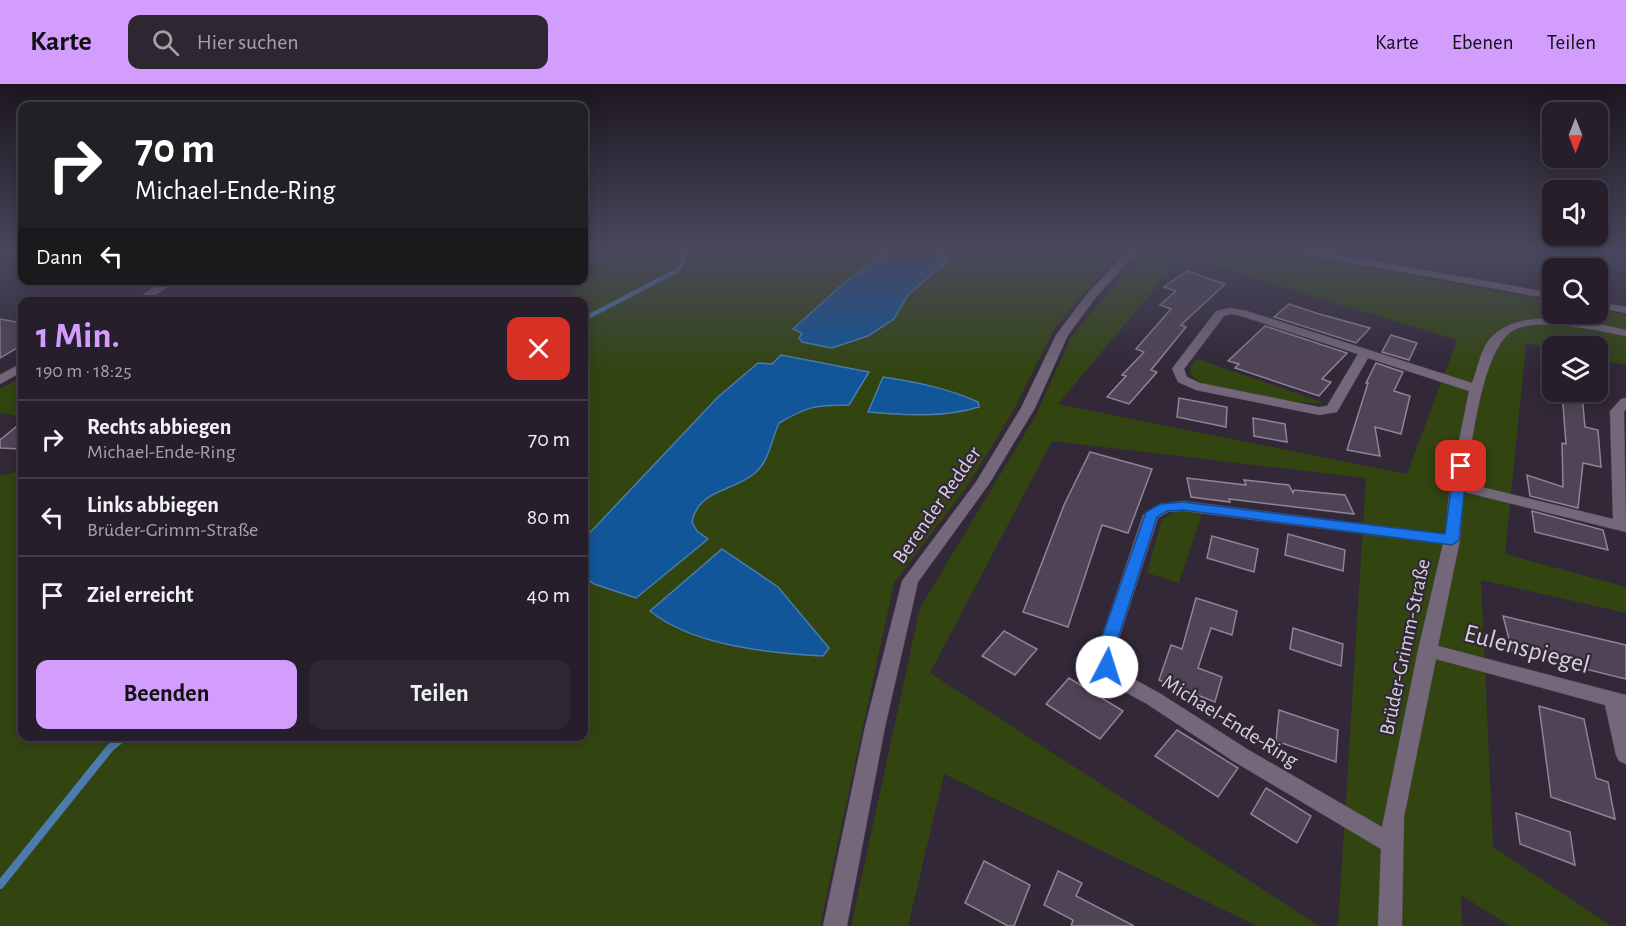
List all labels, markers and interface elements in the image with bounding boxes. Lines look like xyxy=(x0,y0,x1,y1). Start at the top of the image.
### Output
search box xyxy=(128,15,548,69)
icon: search xyxy=(149,26,182,59)
text: Karte xyxy=(30,28,92,56)
text: Hier suchen xyxy=(197,31,299,53)
text: Karte xyxy=(1375,32,1419,53)
text: Ebenen xyxy=(1452,32,1514,53)
text: Teilen xyxy=(1547,32,1596,53)
north arrow xyxy=(1542,102,1608,168)
map controls xyxy=(1542,102,1608,402)
icon: right xyxy=(36,126,114,204)
text: 70 m xyxy=(135,128,215,170)
text: Michael-Ende-Ring xyxy=(135,177,336,204)
button: sound xyxy=(1542,180,1608,246)
icon: left xyxy=(95,240,128,273)
text: Dann xyxy=(36,246,83,268)
button: search xyxy=(1542,258,1608,324)
button: close xyxy=(507,317,570,380)
text: 1 Min. xyxy=(36,318,120,354)
button: layers xyxy=(1542,336,1608,402)
text: 190 m · 18:25 xyxy=(36,361,132,381)
text: Rechts abbiegen xyxy=(87,416,231,438)
icon: right xyxy=(36,423,69,456)
text: 70 m xyxy=(528,428,570,450)
pin xyxy=(1435,440,1486,491)
text: Michael-Ende-Ring xyxy=(87,442,236,462)
street label: Berender Redder xyxy=(889,442,985,567)
icon: arrive xyxy=(1444,449,1477,482)
text: Links abbiegen xyxy=(87,494,219,516)
icon: left xyxy=(36,501,69,534)
text: 80 m xyxy=(527,506,570,528)
text: Brüder-Grimm-Straße xyxy=(87,520,258,540)
street label: Brüder-Grimm-Straße xyxy=(1376,557,1434,737)
icon: arrive xyxy=(36,579,69,612)
text: Ziel erreicht xyxy=(87,584,194,606)
text: 40 m xyxy=(527,584,570,606)
street label: Eulenspiegel xyxy=(1461,620,1593,678)
position arrow xyxy=(1075,635,1139,699)
button: Beenden xyxy=(36,660,297,729)
button: Teilen xyxy=(309,660,570,729)
street label: Michael-Ende-Ring xyxy=(1158,671,1302,772)

